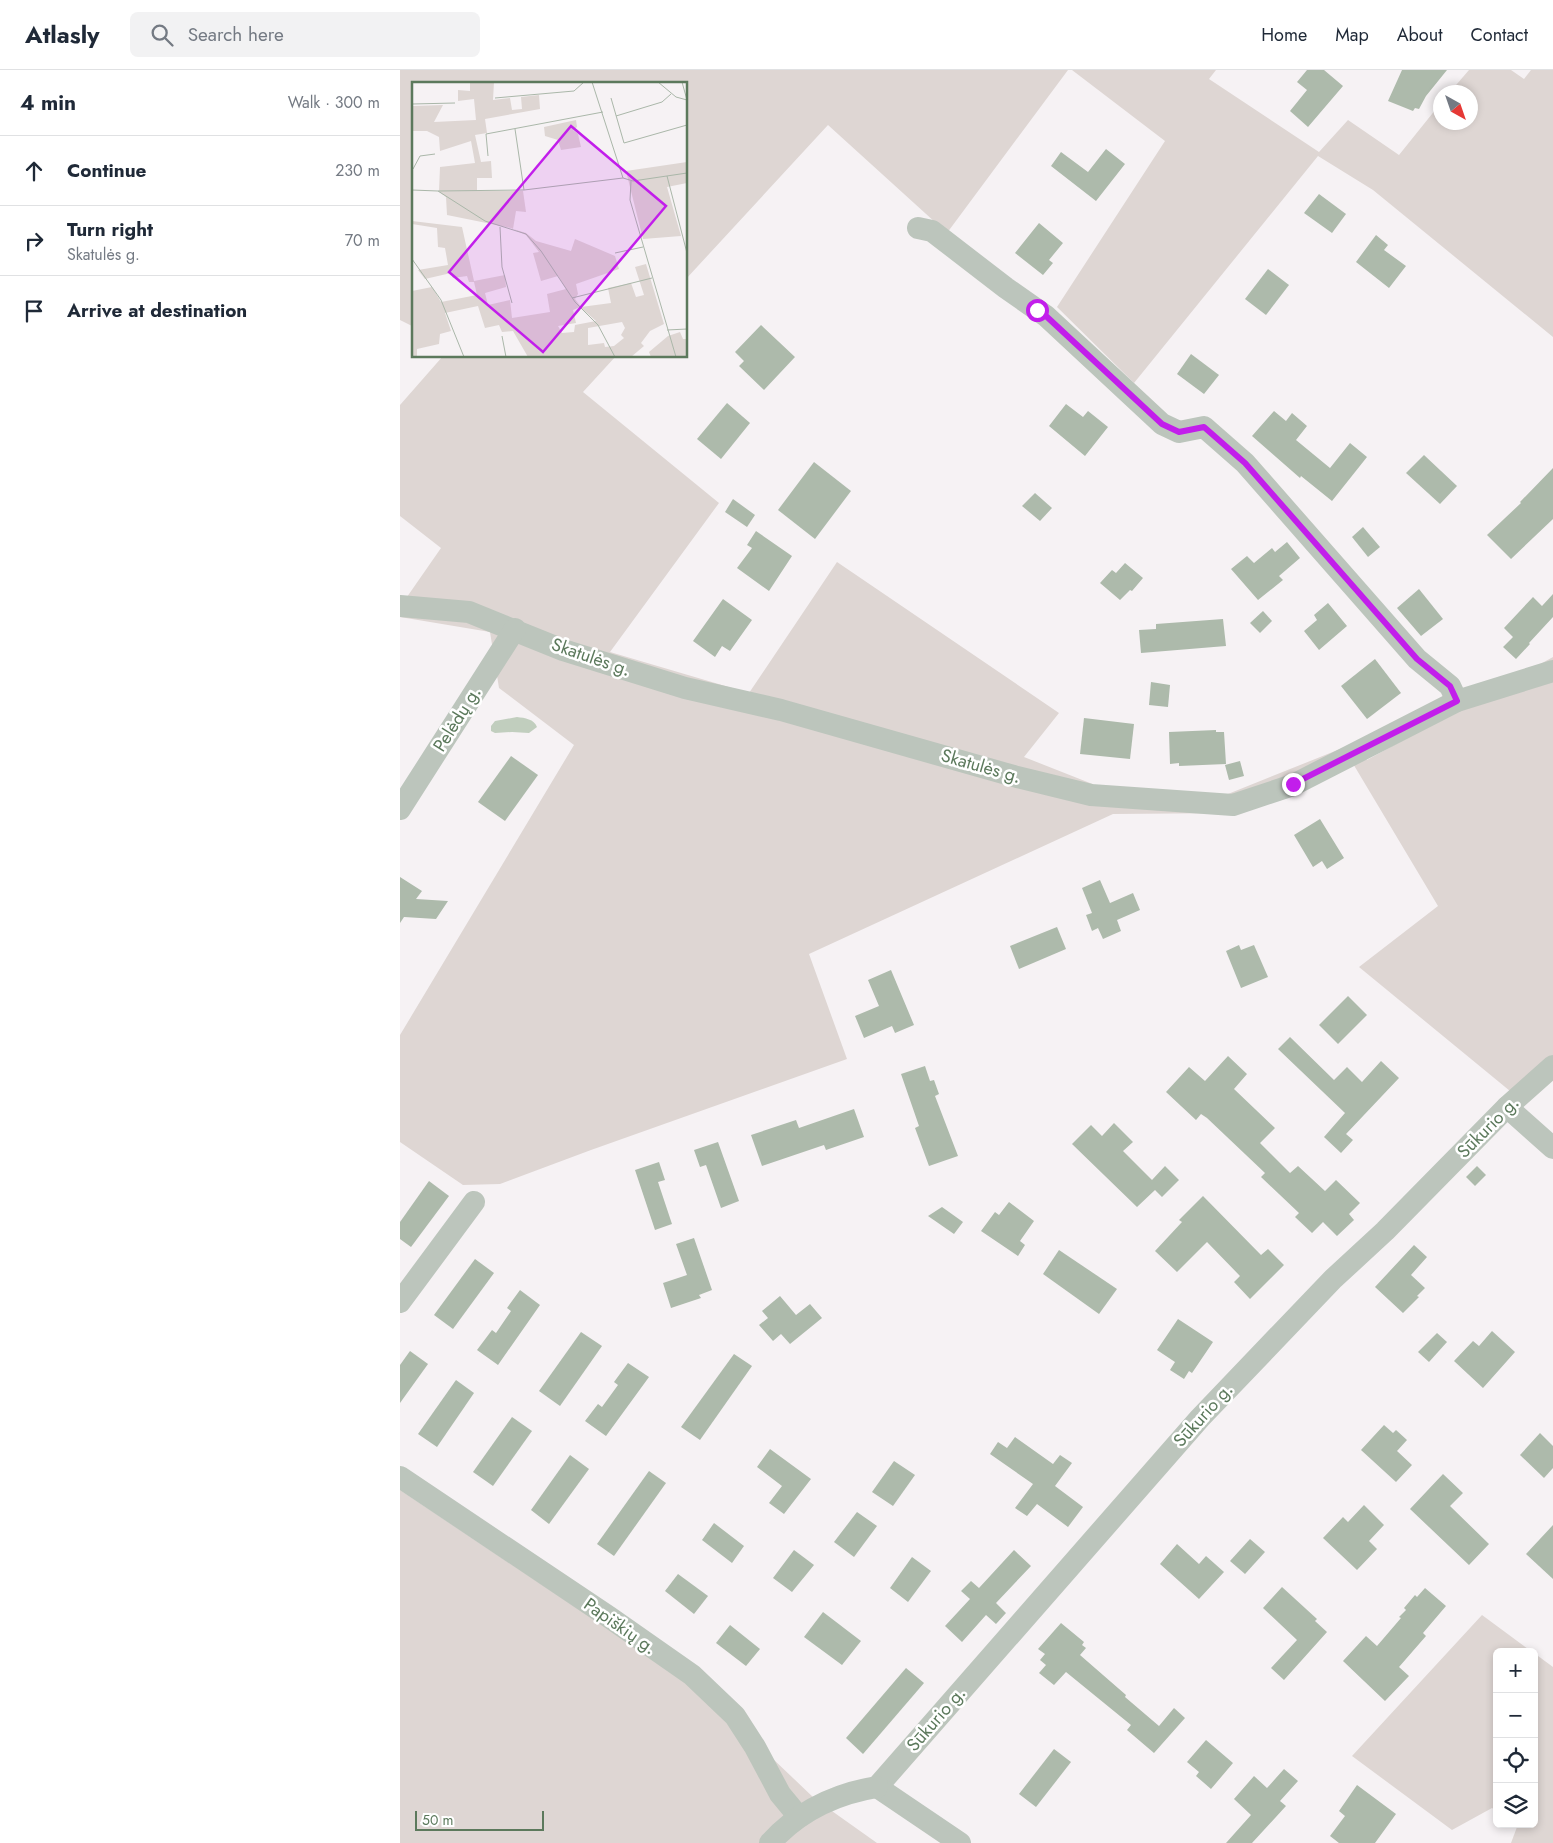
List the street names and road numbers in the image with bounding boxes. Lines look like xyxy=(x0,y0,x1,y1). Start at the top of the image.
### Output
street label: Skatulės g. xyxy=(548,631,634,683)
street label: Pelėdų g. xyxy=(427,681,487,757)
street label: Skatulės g. xyxy=(938,742,1024,790)
street label: Sūkurio g. xyxy=(1451,1090,1525,1164)
street label: Sūkurio g. xyxy=(1167,1377,1239,1453)
street label: Papiškių g. xyxy=(578,1591,662,1661)
street label: Sūkurio g. xyxy=(901,1681,971,1757)

